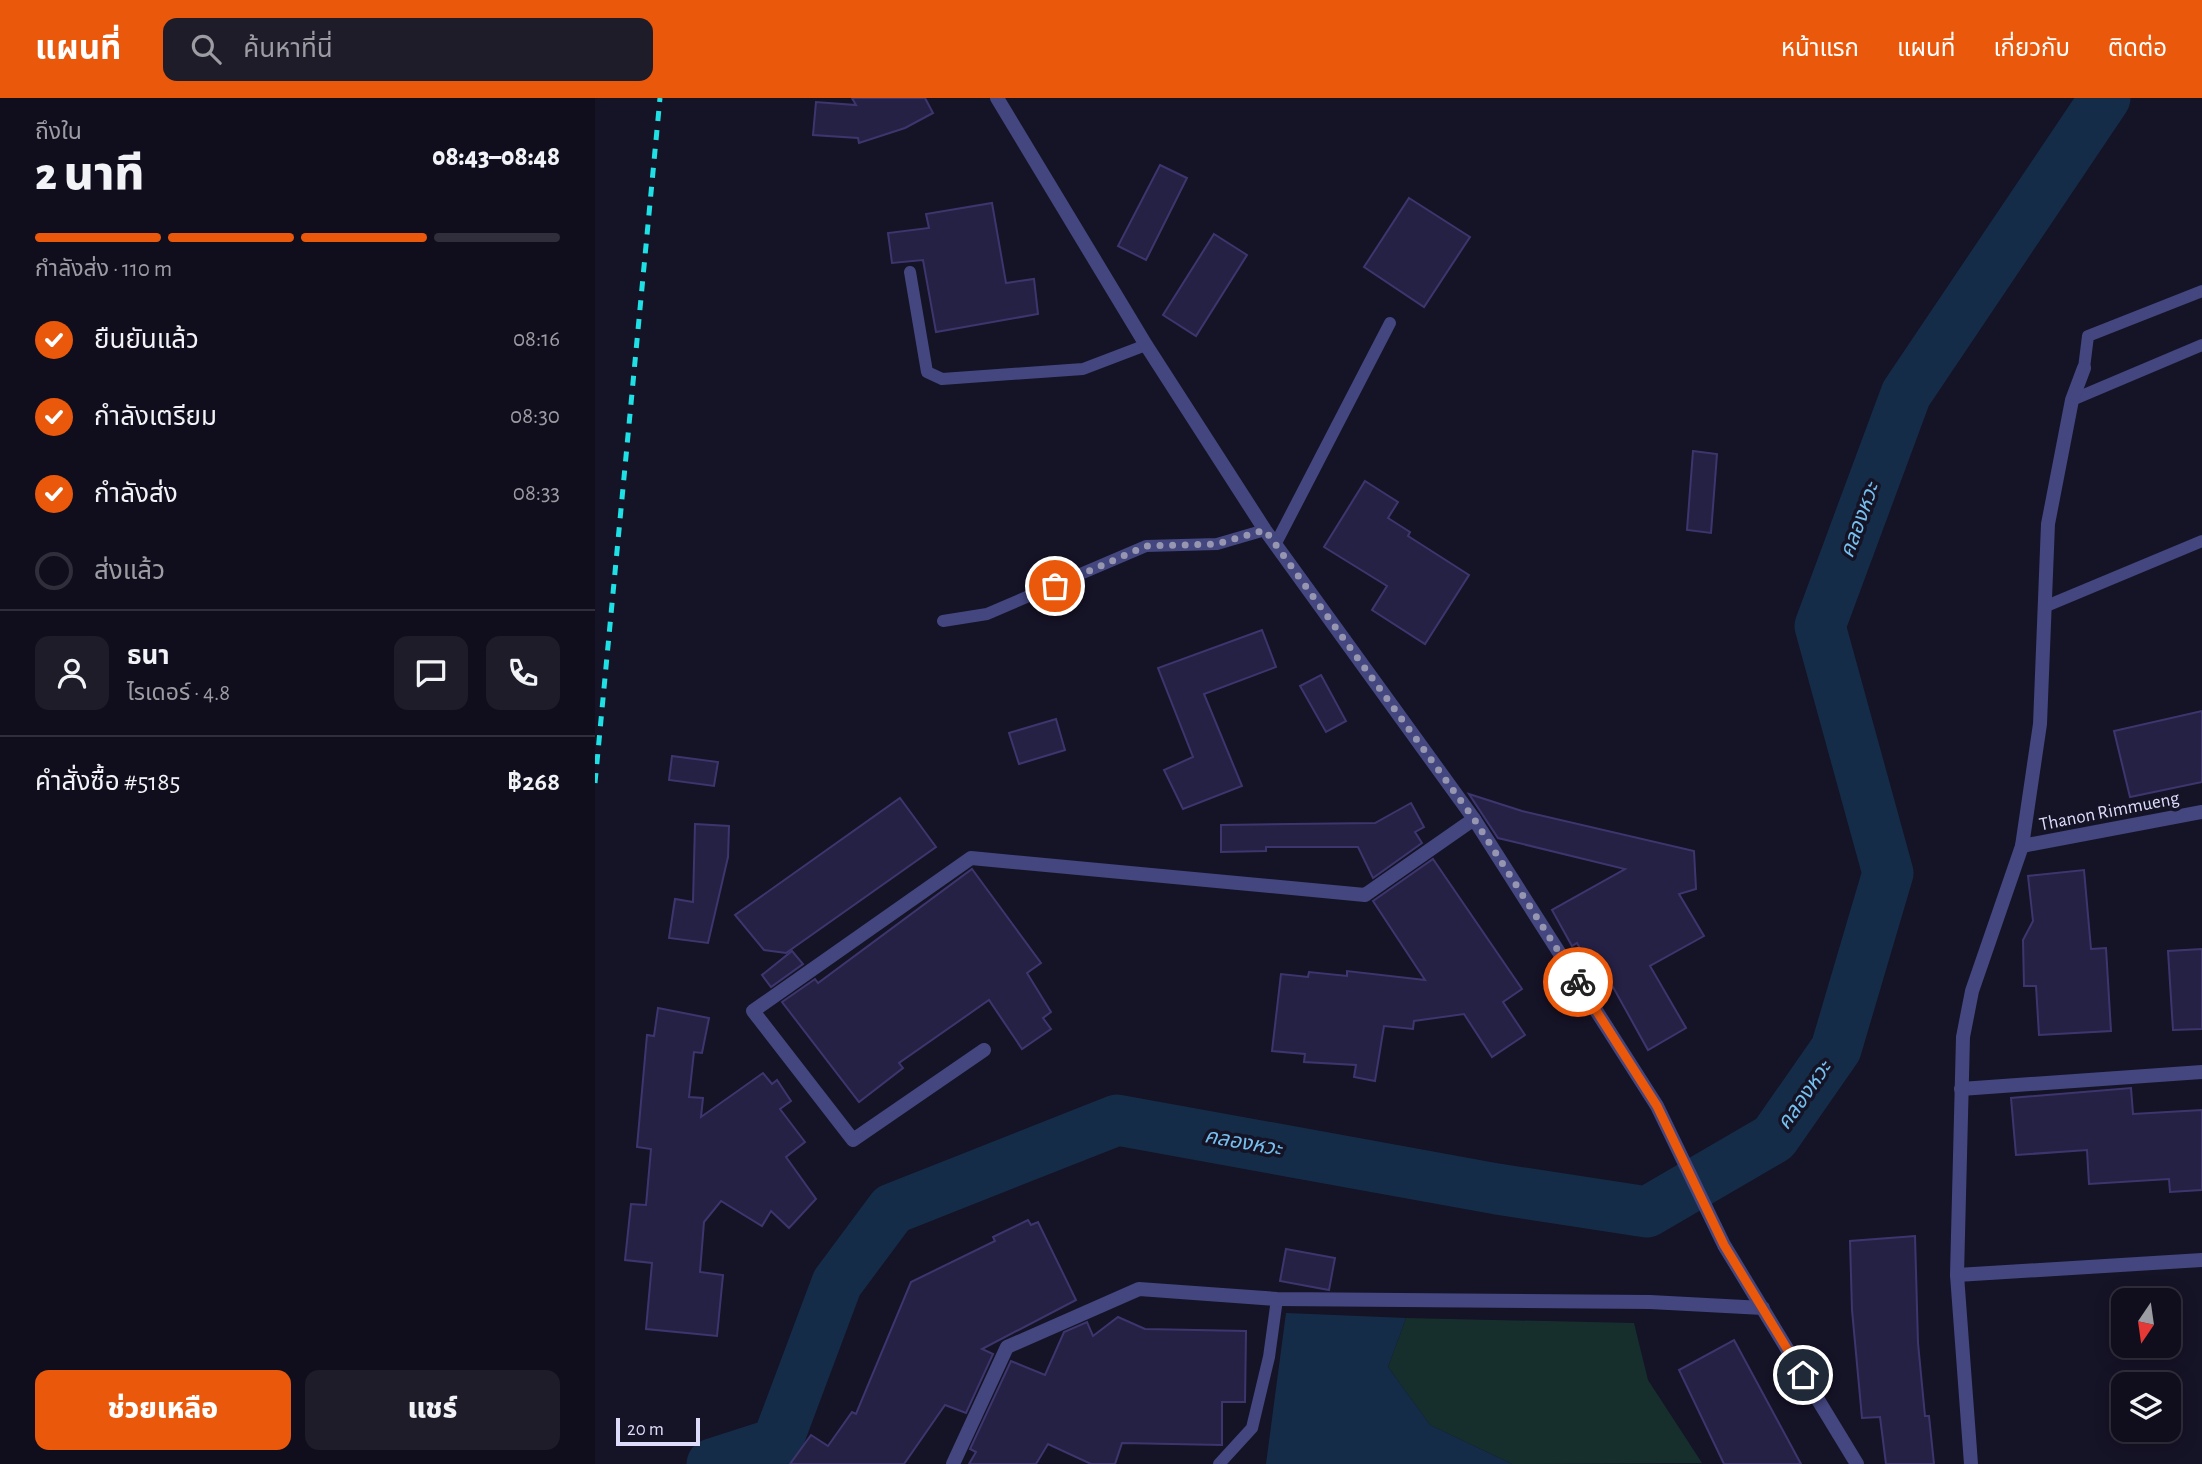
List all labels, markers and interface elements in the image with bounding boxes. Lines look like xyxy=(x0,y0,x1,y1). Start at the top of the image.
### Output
search box xyxy=(163,18,653,81)
icon: search xyxy=(187,30,225,68)
text: แผนที่ xyxy=(35,33,121,66)
text: ค้นหาที่นี่ xyxy=(243,36,333,62)
text: หน้าแรก xyxy=(1781,37,1859,61)
text: แผนที่ xyxy=(1897,37,1955,61)
text: เกี่ยวกับ xyxy=(1993,37,2070,61)
text: ติดต่อ xyxy=(2108,37,2167,61)
text: ถึงใน xyxy=(35,121,82,144)
text: 08:43–08:48 xyxy=(432,144,560,170)
text: 2 นาที xyxy=(35,152,144,198)
text: กำลังส่ง · 110 m xyxy=(35,258,172,281)
icon: check xyxy=(35,321,73,359)
text: ยืนยันแล้ว xyxy=(94,327,199,353)
text: 08:16 xyxy=(513,328,560,351)
icon: check xyxy=(35,398,73,436)
text: กำลังเตรียม xyxy=(94,404,217,430)
text: 08:30 xyxy=(510,405,560,428)
icon: check xyxy=(35,475,73,513)
water label: คลองหวะ xyxy=(1836,478,1883,560)
text: กำลังส่ง xyxy=(94,481,178,507)
text: 08:33 xyxy=(513,482,560,505)
pin xyxy=(1025,556,1085,616)
text: ส่งแล้ว xyxy=(94,558,165,584)
icon: bag xyxy=(1036,567,1074,605)
button: person xyxy=(35,636,109,710)
button: chat xyxy=(394,636,468,710)
button: phone xyxy=(486,636,560,710)
text: ธนา xyxy=(127,643,170,669)
text: ไรเดอร์ · 4.8 xyxy=(127,682,230,705)
text: คำสั่งซื้อ #5185 xyxy=(35,769,180,795)
text: ฿268 xyxy=(507,769,560,795)
street label: Thanon Rimmueng xyxy=(2038,788,2182,834)
courier xyxy=(1543,947,1613,1017)
icon: bike xyxy=(1559,963,1597,1001)
water label: คลองหวะ xyxy=(1773,1056,1836,1133)
water label: คลองหวะ xyxy=(1203,1125,1285,1160)
north arrow xyxy=(2111,1288,2181,1358)
map controls xyxy=(2111,1288,2181,1442)
pin xyxy=(1773,1345,1833,1405)
icon: home xyxy=(1784,1356,1822,1394)
button: ช่วยเหลือ xyxy=(35,1370,291,1450)
button: แชร์ xyxy=(305,1370,560,1450)
button: layers xyxy=(2111,1372,2181,1442)
scale bar xyxy=(616,1415,700,1447)
text: 20 m xyxy=(627,1420,664,1439)

